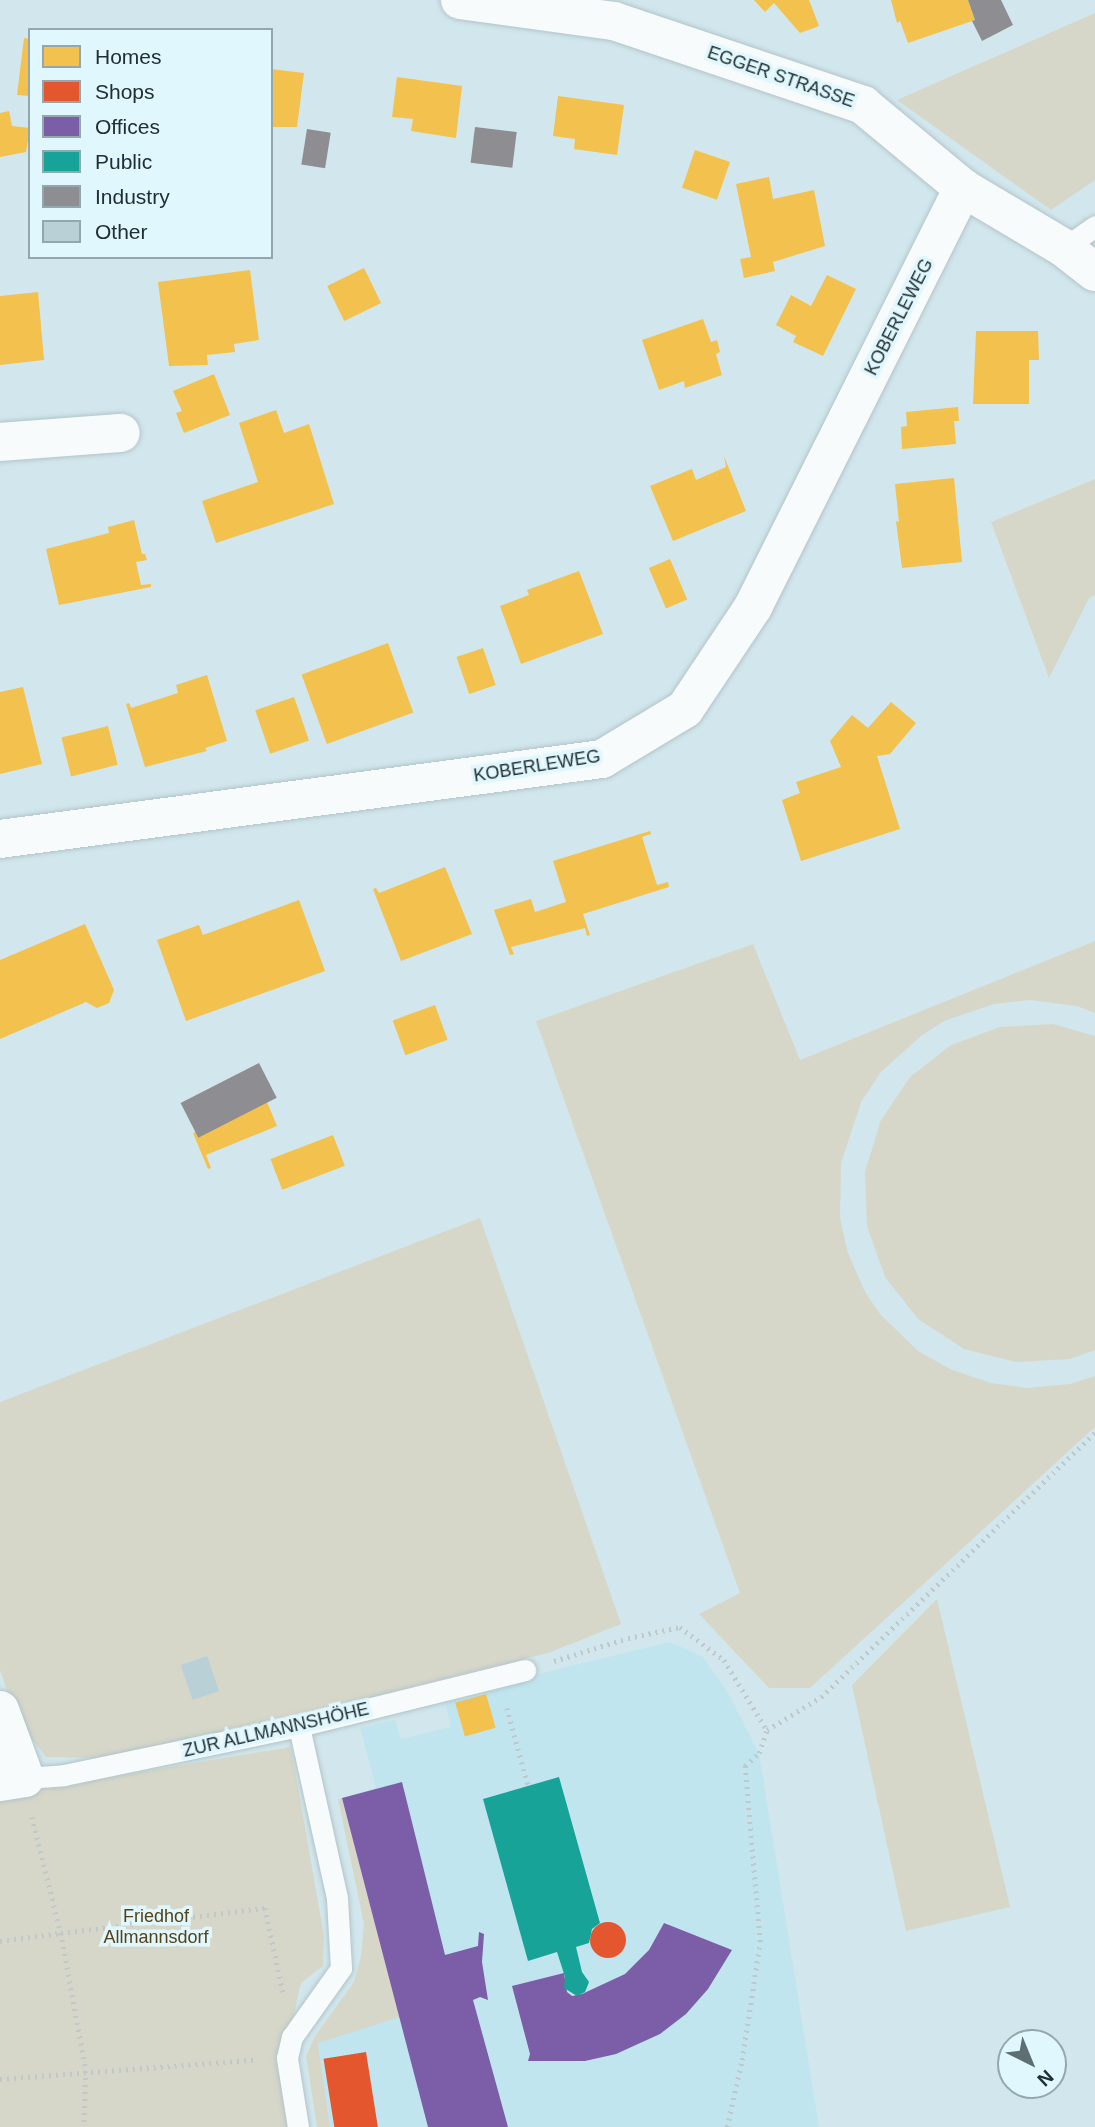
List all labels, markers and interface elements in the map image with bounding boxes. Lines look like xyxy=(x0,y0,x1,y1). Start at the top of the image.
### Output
legend xyxy=(28,28,273,259)
street label: EGGER STRASSE xyxy=(705,42,857,112)
text: Homes xyxy=(95,45,162,68)
text: Shops xyxy=(95,80,155,103)
text: Offices xyxy=(95,115,160,138)
text: Public xyxy=(95,150,152,173)
text: Industry xyxy=(95,185,170,208)
text: Other xyxy=(95,220,148,243)
street label: KOBERLEWEG xyxy=(860,255,938,379)
street label: KOBERLEWEG xyxy=(472,745,602,787)
street label: ZUR ALLMANNSHÖHE xyxy=(181,1698,371,1762)
park label: Friedhof Allmannsdorf xyxy=(103,1906,209,1948)
north arrow xyxy=(997,2029,1067,2099)
text: N xyxy=(1033,2066,1057,2091)

